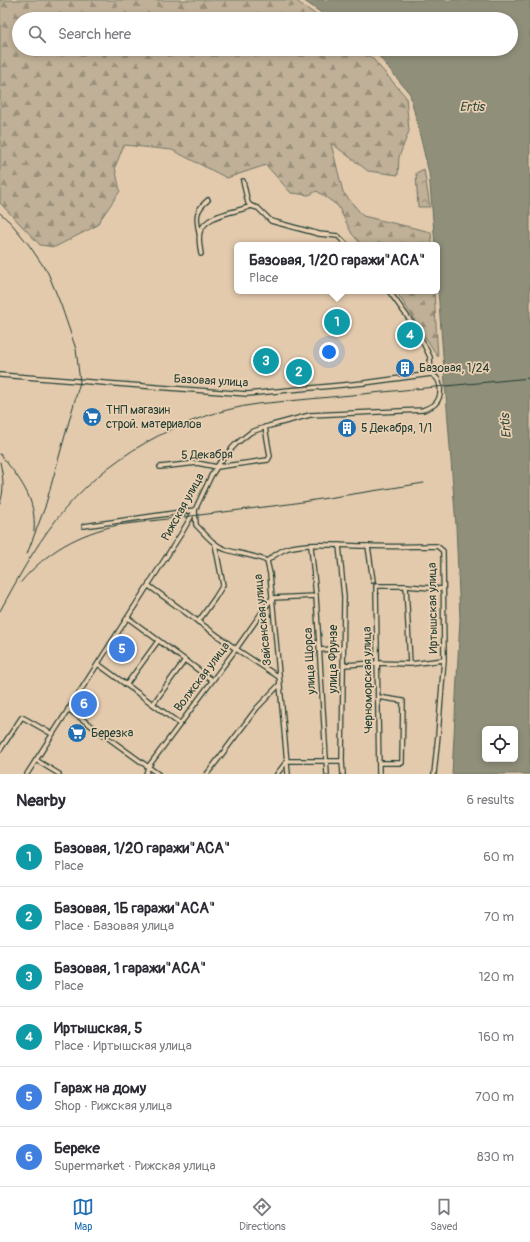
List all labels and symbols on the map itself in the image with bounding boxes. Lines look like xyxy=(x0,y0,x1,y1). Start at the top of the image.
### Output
water label: Ertis xyxy=(460,99,487,115)
pin: 1 xyxy=(324,307,350,337)
pin: 4 xyxy=(397,320,423,350)
your location xyxy=(319,342,339,362)
pin: 3 xyxy=(253,346,279,376)
pin: 2 xyxy=(286,357,312,387)
building icon: Базовая, 1/24 xyxy=(394,357,416,379)
place label: Базовая, 1/24 xyxy=(419,361,489,376)
street label: Базовая улица xyxy=(173,372,249,390)
place label: ТНП магазин строй. материалов xyxy=(106,403,202,432)
supermarket icon: ТНП магазин строй. материалов xyxy=(81,406,103,428)
water label: Ertis xyxy=(497,411,515,439)
building icon: 5 Декабря, 1/1 xyxy=(336,417,358,439)
place label: 5 Декабря, 1/1 xyxy=(361,421,432,436)
street label: 5 Декабря xyxy=(181,447,233,463)
street label: Рижская улица xyxy=(158,470,208,543)
street label: Иртышская улица xyxy=(425,562,441,654)
street label: Зайсанская улица xyxy=(251,573,275,667)
street label: улица Фрунзе xyxy=(326,624,341,695)
street label: Черноморская улица xyxy=(360,626,376,734)
street label: улица Щорса xyxy=(301,627,319,696)
pin: 5 xyxy=(109,634,135,664)
street label: Волжская улица xyxy=(171,639,233,715)
pin: 6 xyxy=(71,689,97,719)
supermarket icon: Березка xyxy=(66,722,88,744)
place label: Березка xyxy=(91,726,134,741)

